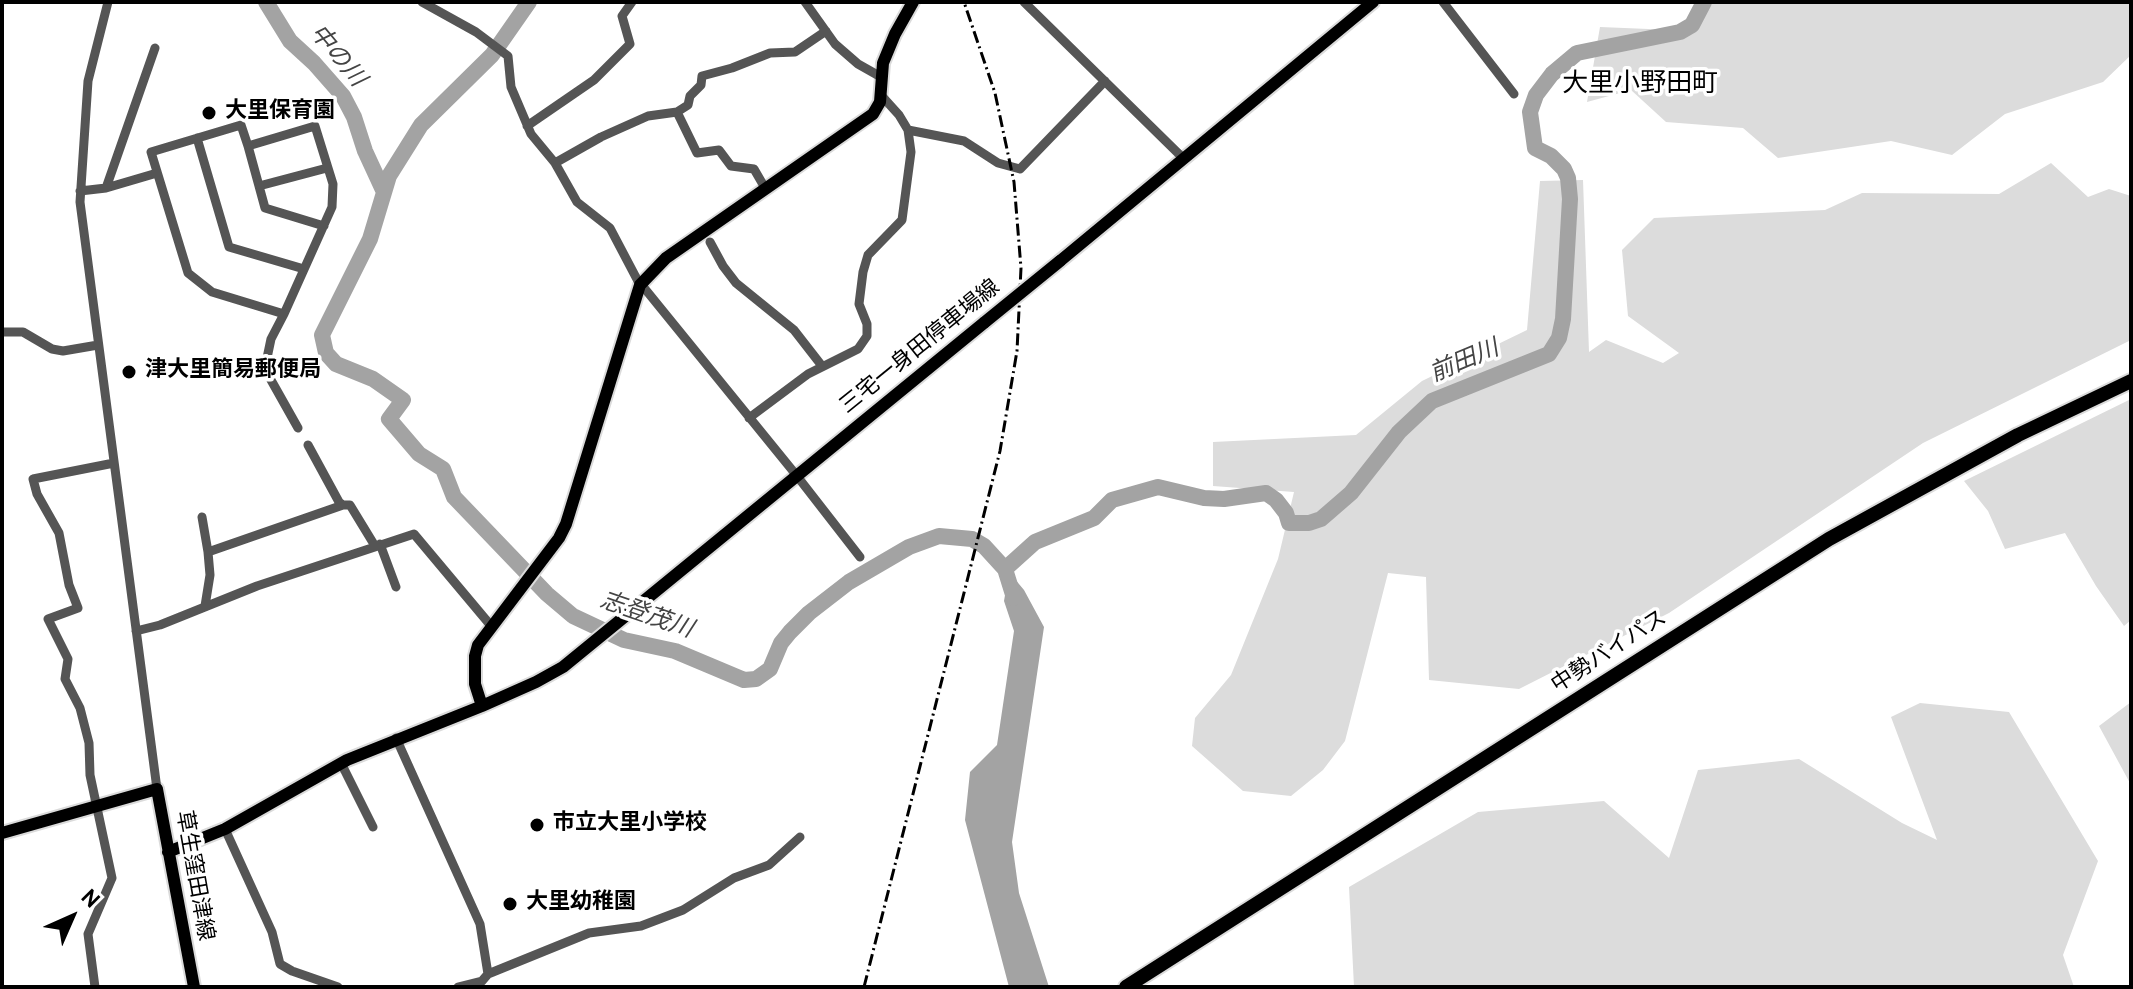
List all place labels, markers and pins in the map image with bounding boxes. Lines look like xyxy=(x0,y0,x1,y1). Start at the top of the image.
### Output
place label: 大里保育園 xyxy=(225,100,335,126)
marker: 大里保育園 xyxy=(200,104,218,122)
place label: 津大里簡易郵便局 xyxy=(145,359,321,385)
marker: 津大里簡易郵便局 xyxy=(120,363,138,381)
place label: 市立大里小学校 xyxy=(553,812,707,838)
marker: 市立大里小学校 xyxy=(528,816,546,834)
place label: 大里幼稚園 xyxy=(526,891,636,917)
marker: 大里幼稚園 xyxy=(501,895,519,913)

